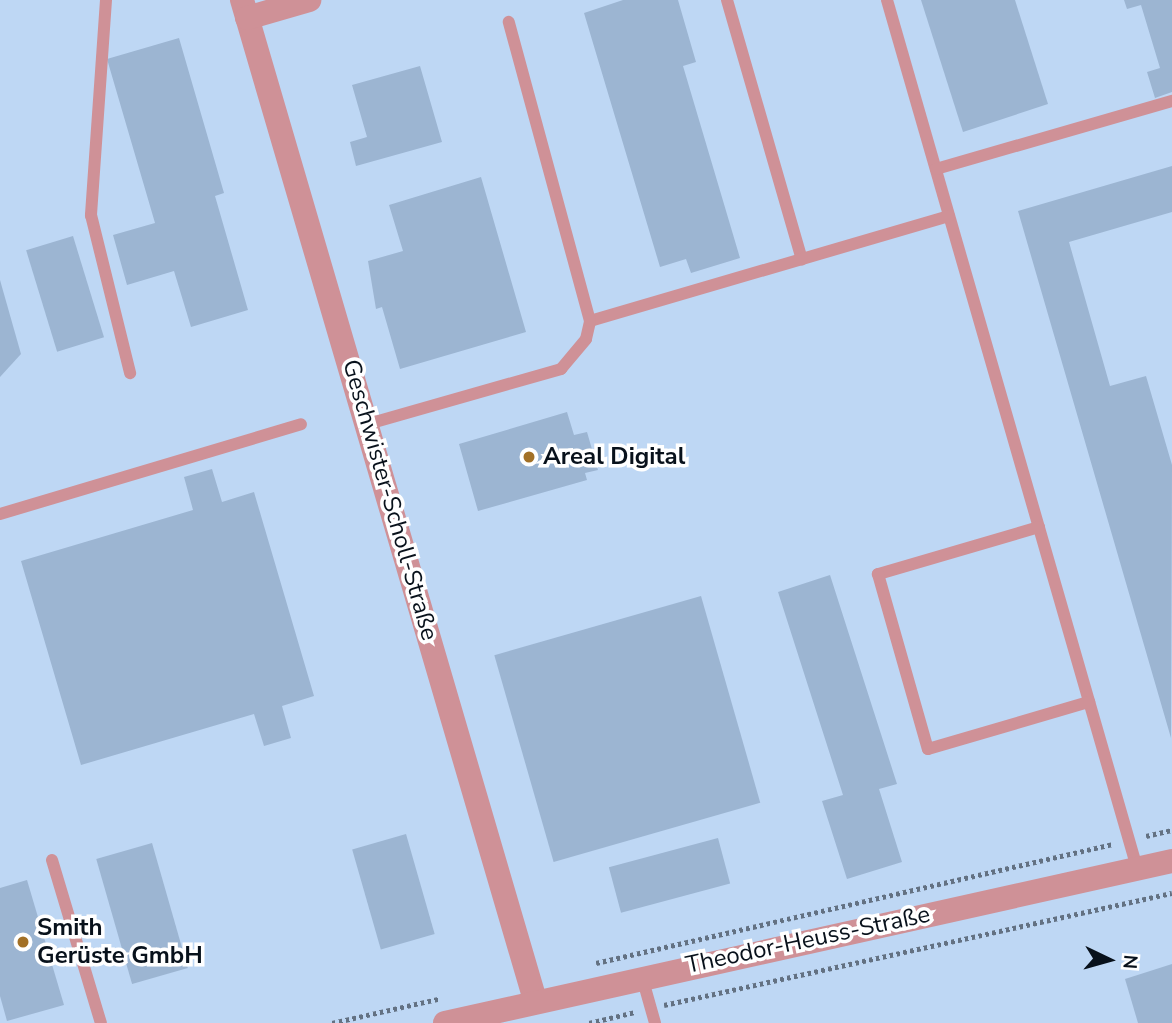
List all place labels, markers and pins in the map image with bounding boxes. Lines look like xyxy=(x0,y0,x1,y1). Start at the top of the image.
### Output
place label: Areal Digital xyxy=(543,443,685,471)
marker: Areal Digital xyxy=(521,449,537,465)
place label: Smith Gerüste GmbH xyxy=(37,914,203,970)
marker: Smith Gerüste GmbH xyxy=(15,934,31,950)

